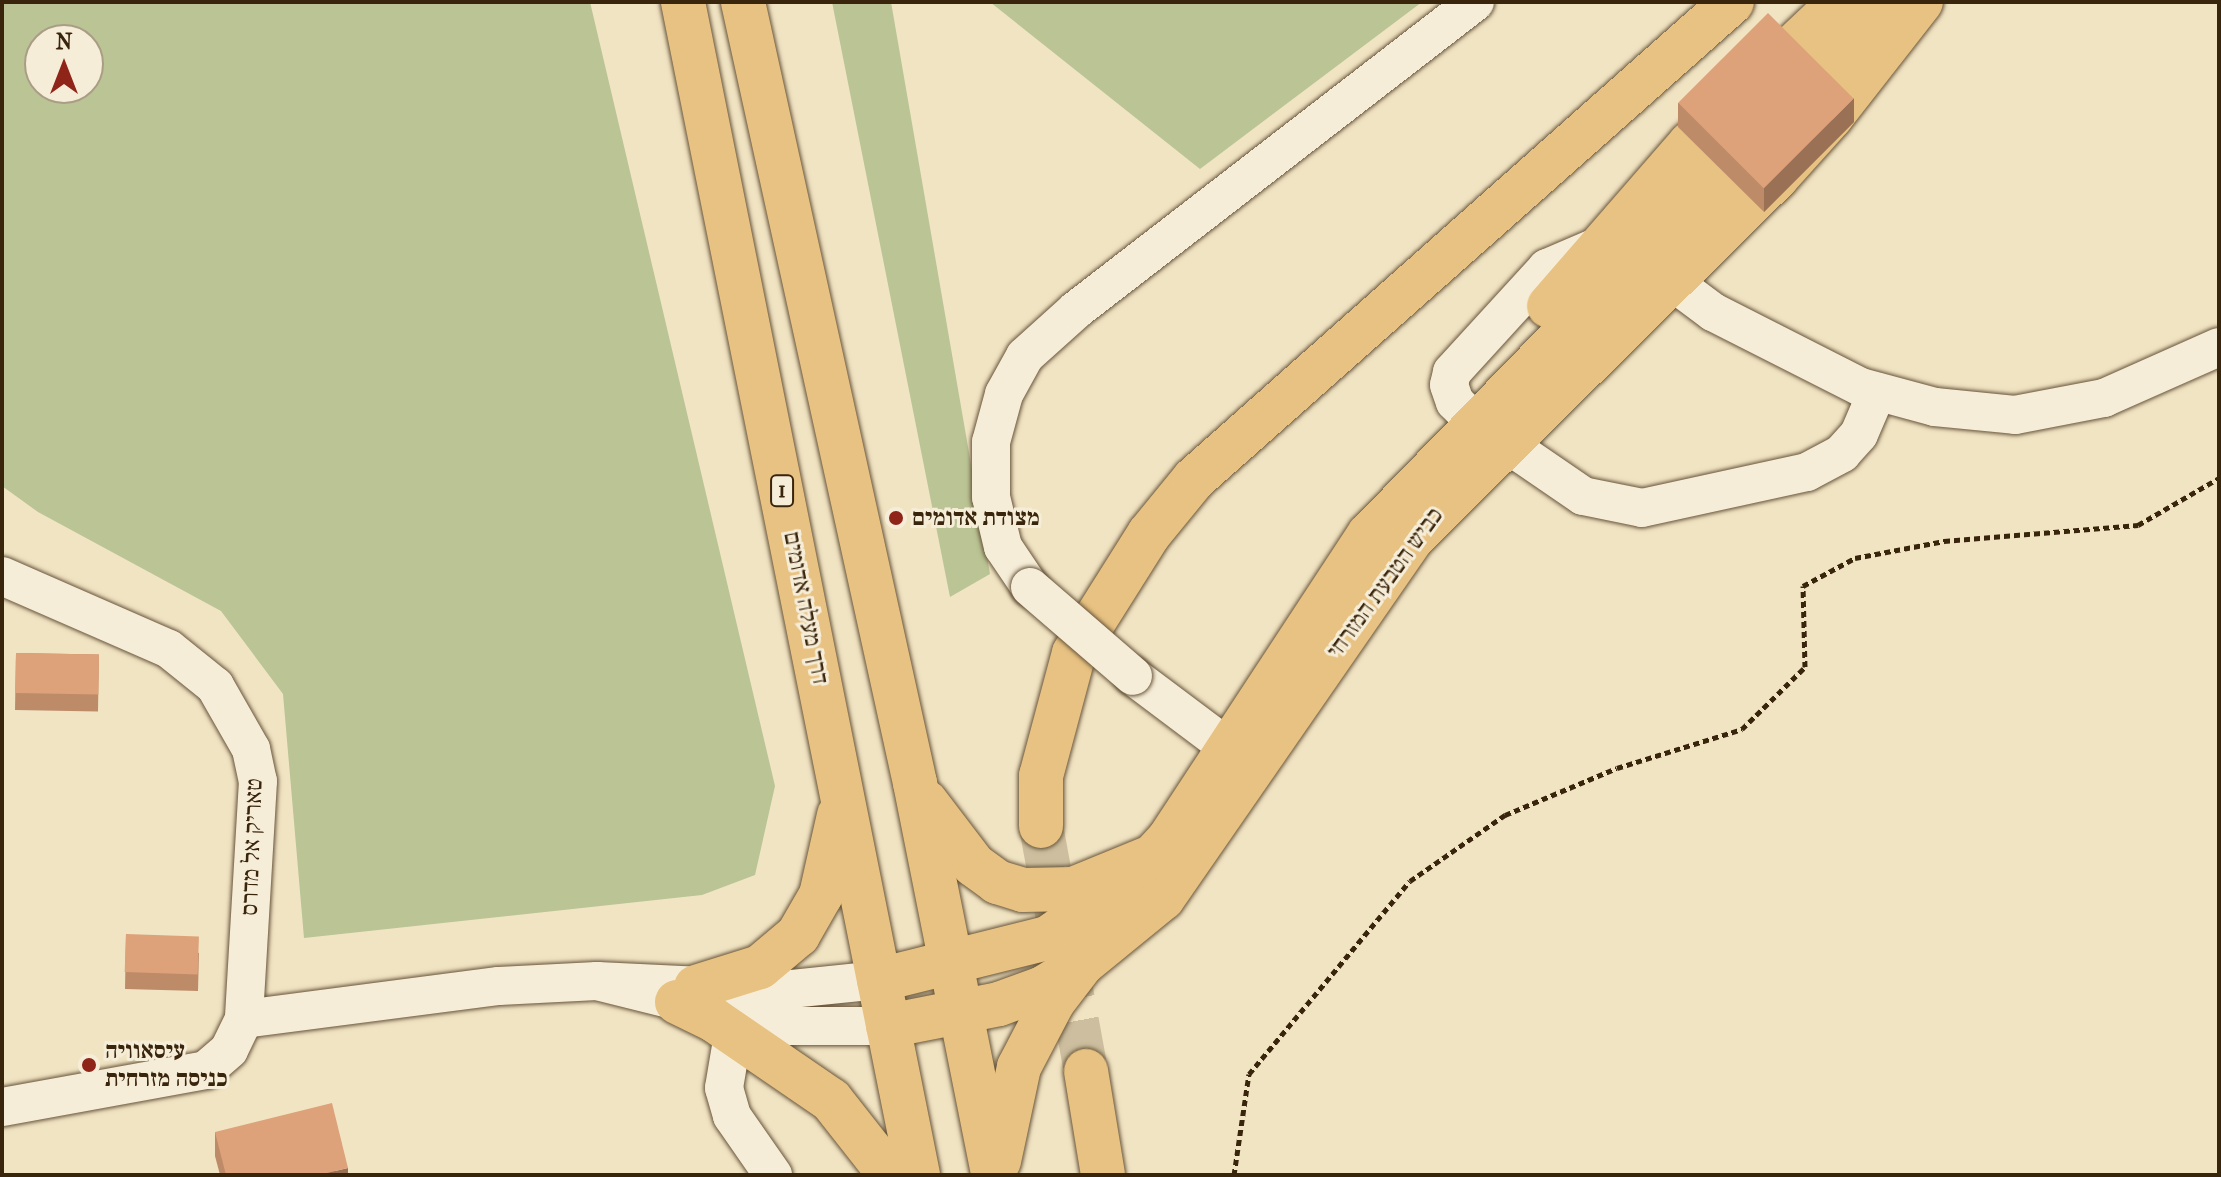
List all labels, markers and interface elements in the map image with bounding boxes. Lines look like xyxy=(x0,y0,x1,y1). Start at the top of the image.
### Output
north arrow xyxy=(24,24,104,104)
text: N xyxy=(56,29,72,55)
road number: 1 xyxy=(770,473,794,509)
street label: כביש הטבעת המזרחי xyxy=(1321,502,1449,664)
place label: מצודת אדומים xyxy=(912,504,1040,532)
marker: מצודת אדומים xyxy=(887,509,905,527)
street label: דרך מעלה אדומים xyxy=(777,529,835,687)
street label: טאריק אל מדרס xyxy=(235,778,269,916)
place label: עיסאוויה כניסה מזרחית xyxy=(105,1037,228,1093)
marker: עיסאוויה כניסה מזרחית xyxy=(80,1056,98,1074)

